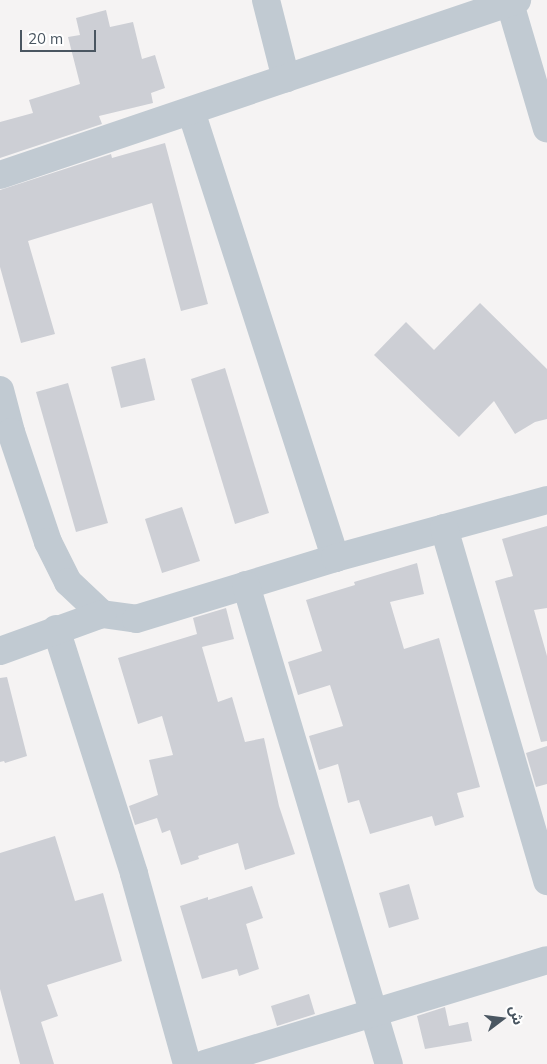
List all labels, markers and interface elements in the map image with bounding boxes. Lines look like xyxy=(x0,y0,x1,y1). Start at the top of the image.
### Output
scale bar xyxy=(22,20,99,52)
text: 20 m xyxy=(28,29,63,48)
north arrow xyxy=(477,994,527,1044)
text: ش xyxy=(505,1004,528,1027)

